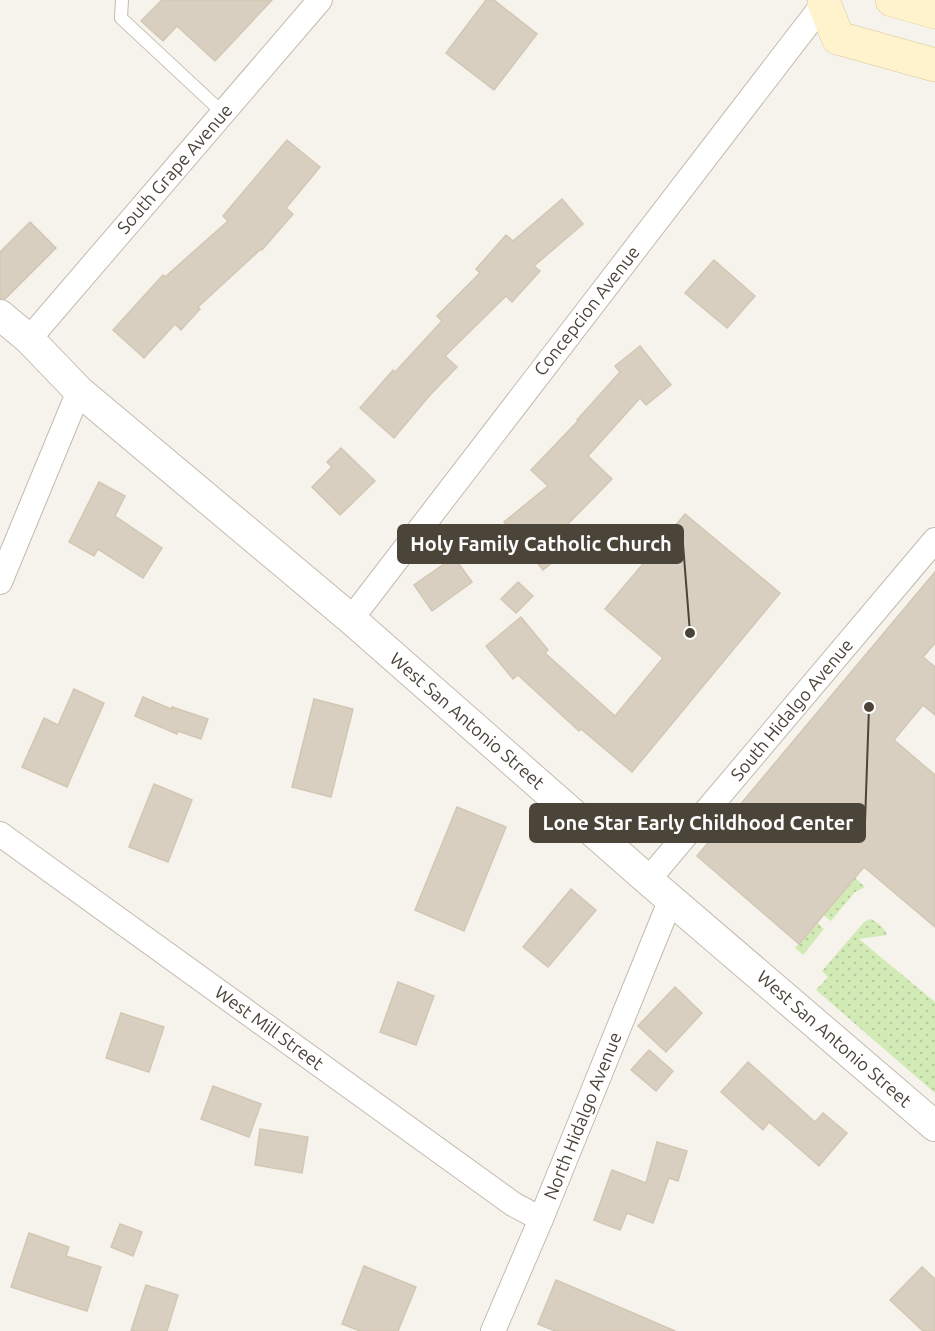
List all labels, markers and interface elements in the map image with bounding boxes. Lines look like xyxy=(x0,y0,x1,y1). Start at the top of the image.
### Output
street label: South Grape Avenue xyxy=(113,100,236,237)
street label: Concepcion Avenue xyxy=(529,242,643,379)
callout: Holy Family Catholic Church xyxy=(398,525,683,563)
text: Holy Family Catholic Church xyxy=(410,532,672,555)
street label: South Hidalgo Avenue xyxy=(726,634,856,784)
street label: West San Antonio Street xyxy=(387,648,549,793)
callout: Lone Star Early Childhood Center xyxy=(530,804,865,842)
text: Lone Star Early Childhood Center xyxy=(543,811,854,834)
street label: West San Antonio Street xyxy=(754,966,916,1111)
street label: West Mill Street xyxy=(211,981,328,1073)
street label: North Hidalgo Avenue xyxy=(539,1029,625,1202)

